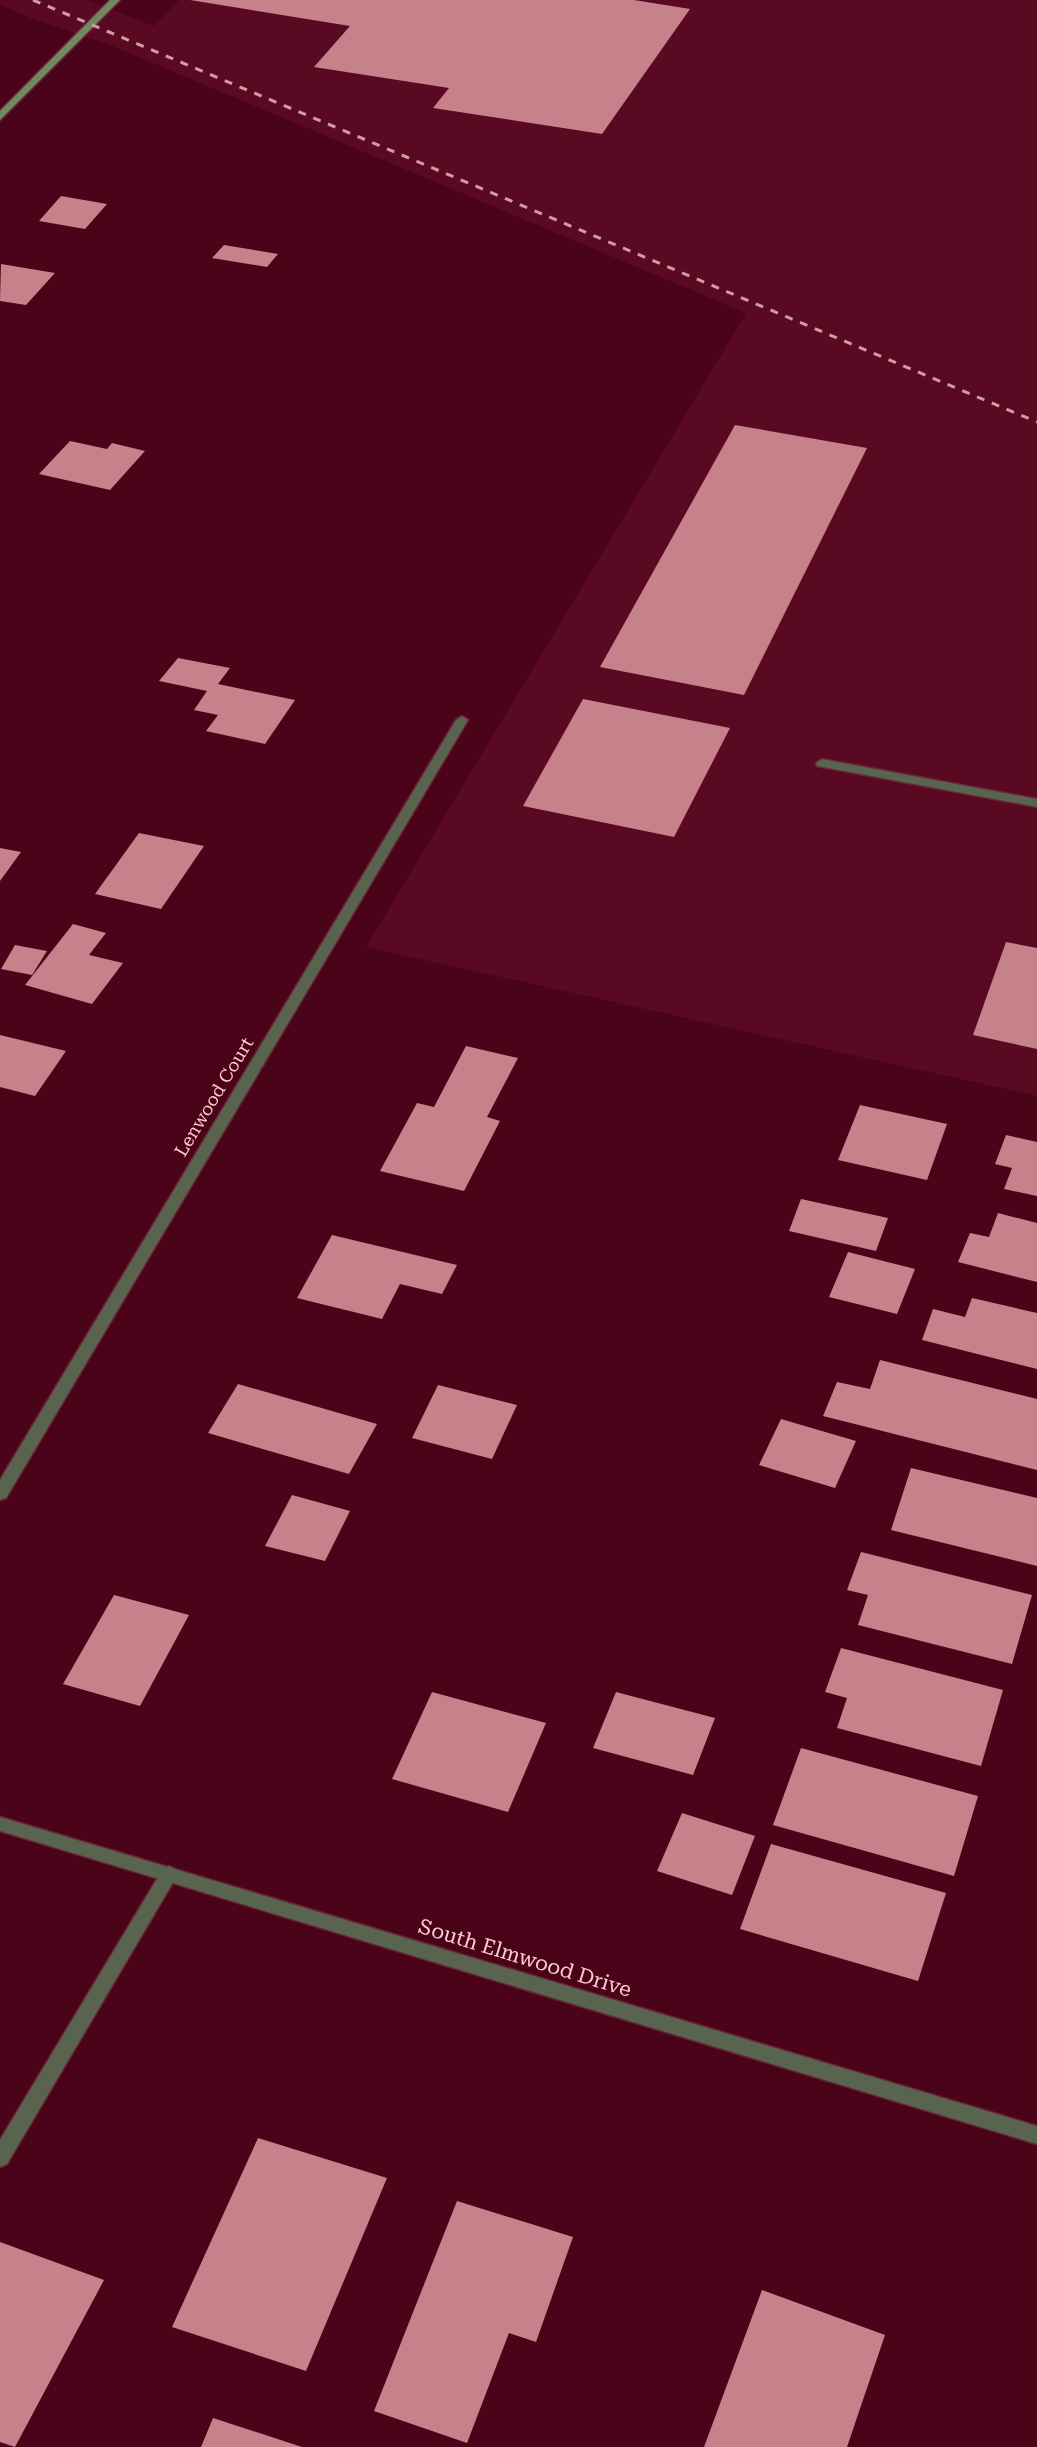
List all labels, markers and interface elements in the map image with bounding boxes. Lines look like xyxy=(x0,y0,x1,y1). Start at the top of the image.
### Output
street label: Lenwood Court xyxy=(170,1033,257,1160)
street label: South Elmwood Drive xyxy=(416,1914,634,2002)

